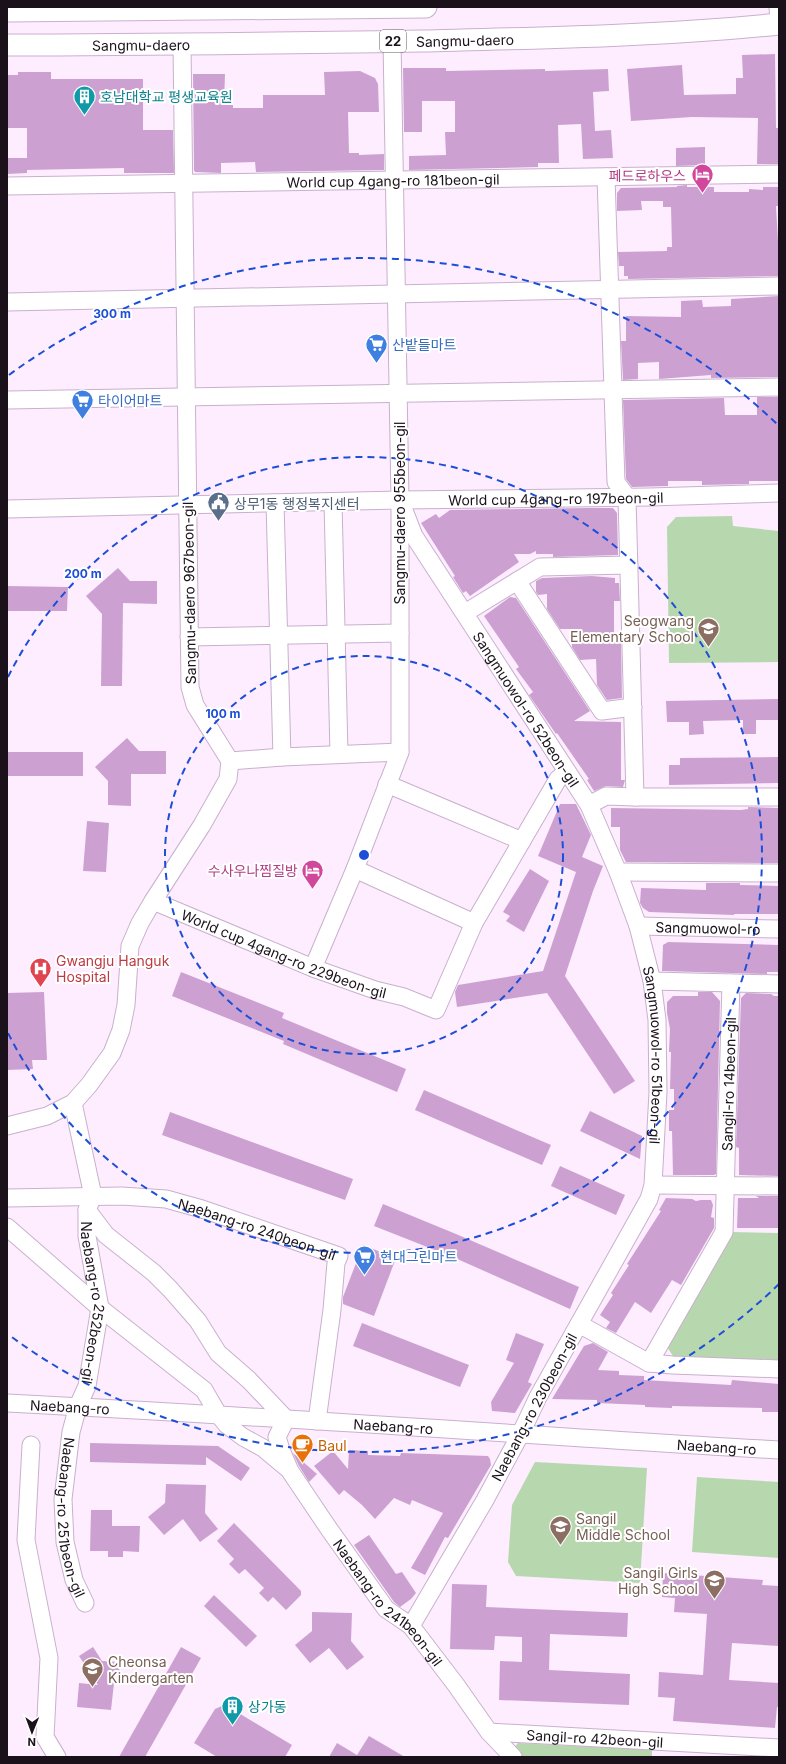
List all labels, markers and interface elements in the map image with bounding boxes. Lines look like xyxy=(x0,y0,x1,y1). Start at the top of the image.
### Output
road number: 22 xyxy=(380,30,406,52)
street label: Sangmu-daero xyxy=(416,30,514,50)
street label: Sangmu-daero xyxy=(92,36,190,53)
building icon: 호남대학교 평생교육원 xyxy=(72,83,98,116)
place label: 호남대학교 평생교육원 xyxy=(100,88,233,105)
hotel icon: 페드로하우스 xyxy=(689,162,715,195)
place label: 페드로하우스 xyxy=(609,167,686,184)
street label: World cup 4gang-ro 181beon-gil xyxy=(286,170,500,190)
text: 300 m xyxy=(93,306,131,321)
supermarket icon: 산밭들마트 xyxy=(364,331,390,364)
place label: 산밭들마트 xyxy=(392,336,457,353)
supermarket icon: 타이어마트 xyxy=(70,387,96,420)
place label: 타이어마트 xyxy=(98,392,163,409)
street label: Sangmu-daero 955beon-gil xyxy=(391,421,408,605)
street label: World cup 4gang-ro 197beon-gil xyxy=(448,488,664,508)
public building icon: 상무1동 행정복지센터 xyxy=(206,490,232,523)
place label: 상무1동 행정복지센터 xyxy=(234,495,360,512)
street label: Sangmu-daero 967beon-gil xyxy=(179,502,199,684)
text: 200 m xyxy=(64,566,102,581)
place label: Seogwang Elementary School xyxy=(570,612,694,645)
school or university icon: Seogwang Elementary School xyxy=(696,615,722,648)
street label: Sangmuowol-ro 52beon-gil xyxy=(470,628,583,790)
text: 100 m xyxy=(205,706,241,721)
centre of rings xyxy=(357,848,371,862)
hotel icon: 수사우나찜질방 xyxy=(300,857,326,890)
place label: 수사우나찜질방 xyxy=(208,862,298,879)
street label: World cup 4gang-ro 229beon-gil xyxy=(179,905,388,1001)
street label: Sangmuowol-ro xyxy=(655,918,761,937)
place label: Gwangju Hanguk Hospital xyxy=(56,952,170,985)
hospital icon: Gwangju Hanguk Hospital xyxy=(28,955,54,988)
street label: Sangmuowol-ro 51beon-gil xyxy=(640,964,667,1145)
street label: Sangil-ro 14beon-gil xyxy=(718,1017,739,1151)
street label: Naebang-ro 240beon-gil xyxy=(176,1194,338,1263)
street label: Naebang-ro 252beon-gil xyxy=(79,1221,109,1385)
supermarket icon: 현대그린마트 xyxy=(351,1243,377,1276)
place label: 현대그린마트 xyxy=(380,1248,457,1265)
street label: Naebang-ro 230beon-gil xyxy=(488,1330,580,1484)
street label: Naebang-ro xyxy=(30,1396,110,1417)
street label: Naebang-ro xyxy=(353,1415,434,1437)
cafe icon: Baul xyxy=(289,1432,315,1465)
street label: Naebang-ro xyxy=(676,1435,757,1457)
street label: Naebang-ro 251beon-gil xyxy=(54,1437,89,1600)
place label: Baul xyxy=(318,1437,347,1454)
place label: Sangil Middle School xyxy=(576,1510,670,1543)
school or university icon: Sangil Middle School xyxy=(548,1513,574,1546)
street label: Naebang-ro 241beon-gil xyxy=(330,1536,447,1669)
place label: Sangil Girls High School xyxy=(618,1564,698,1597)
school or university icon: Sangil Girls High School xyxy=(701,1567,727,1600)
place label: Cheonsa Kindergarten xyxy=(108,1653,194,1686)
school or university icon: Cheonsa Kindergarten xyxy=(80,1656,106,1689)
building icon: 상가동 xyxy=(219,1693,245,1726)
place label: 상가동 xyxy=(248,1698,287,1715)
north arrow xyxy=(12,1712,52,1752)
street label: Sangil-ro 42beon-gil xyxy=(526,1726,664,1750)
text: N xyxy=(28,1735,36,1749)

